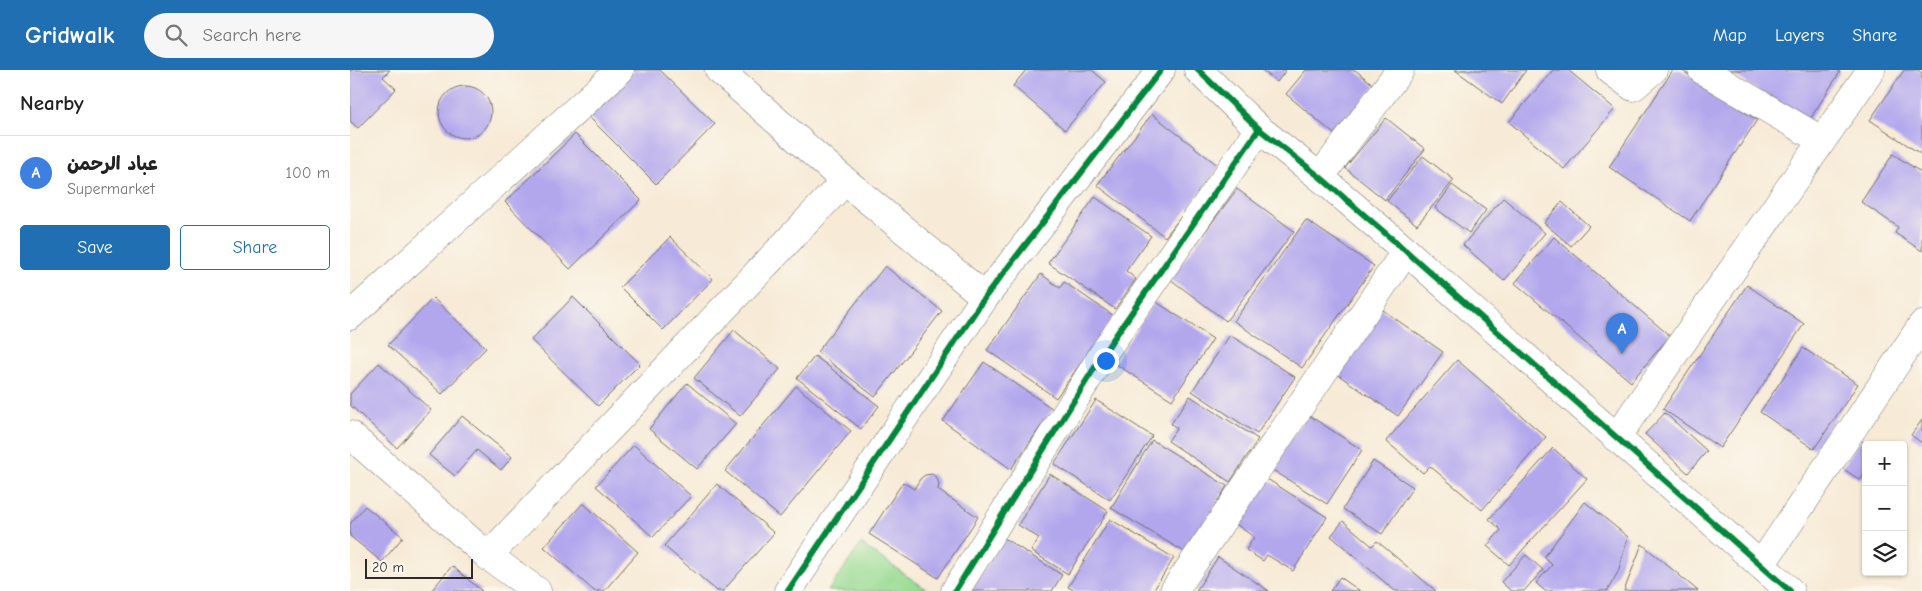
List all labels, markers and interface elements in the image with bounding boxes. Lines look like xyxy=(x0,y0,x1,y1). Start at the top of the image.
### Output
search box xyxy=(144,13,494,58)
text: Gridwalk xyxy=(25,21,114,49)
icon: search xyxy=(162,21,190,49)
text: Search here xyxy=(202,24,301,46)
text: Map xyxy=(1713,25,1747,46)
text: Layers xyxy=(1775,25,1824,46)
text: Share xyxy=(1852,25,1897,46)
text: Nearby xyxy=(20,91,84,115)
text: عباد الرحمن xyxy=(67,153,158,175)
text: A xyxy=(32,164,40,182)
text: 100 m xyxy=(286,164,330,182)
text: Supermarket xyxy=(67,180,155,198)
button: Save xyxy=(20,225,170,270)
button: Share xyxy=(180,225,330,270)
pin: A xyxy=(1606,313,1638,354)
your location xyxy=(1093,348,1119,374)
map controls xyxy=(1862,441,1907,576)
button: + xyxy=(1862,441,1907,486)
button: − xyxy=(1862,486,1907,531)
button: layers xyxy=(1862,531,1907,576)
scale bar xyxy=(365,556,472,579)
text: 20 m xyxy=(372,559,404,576)

